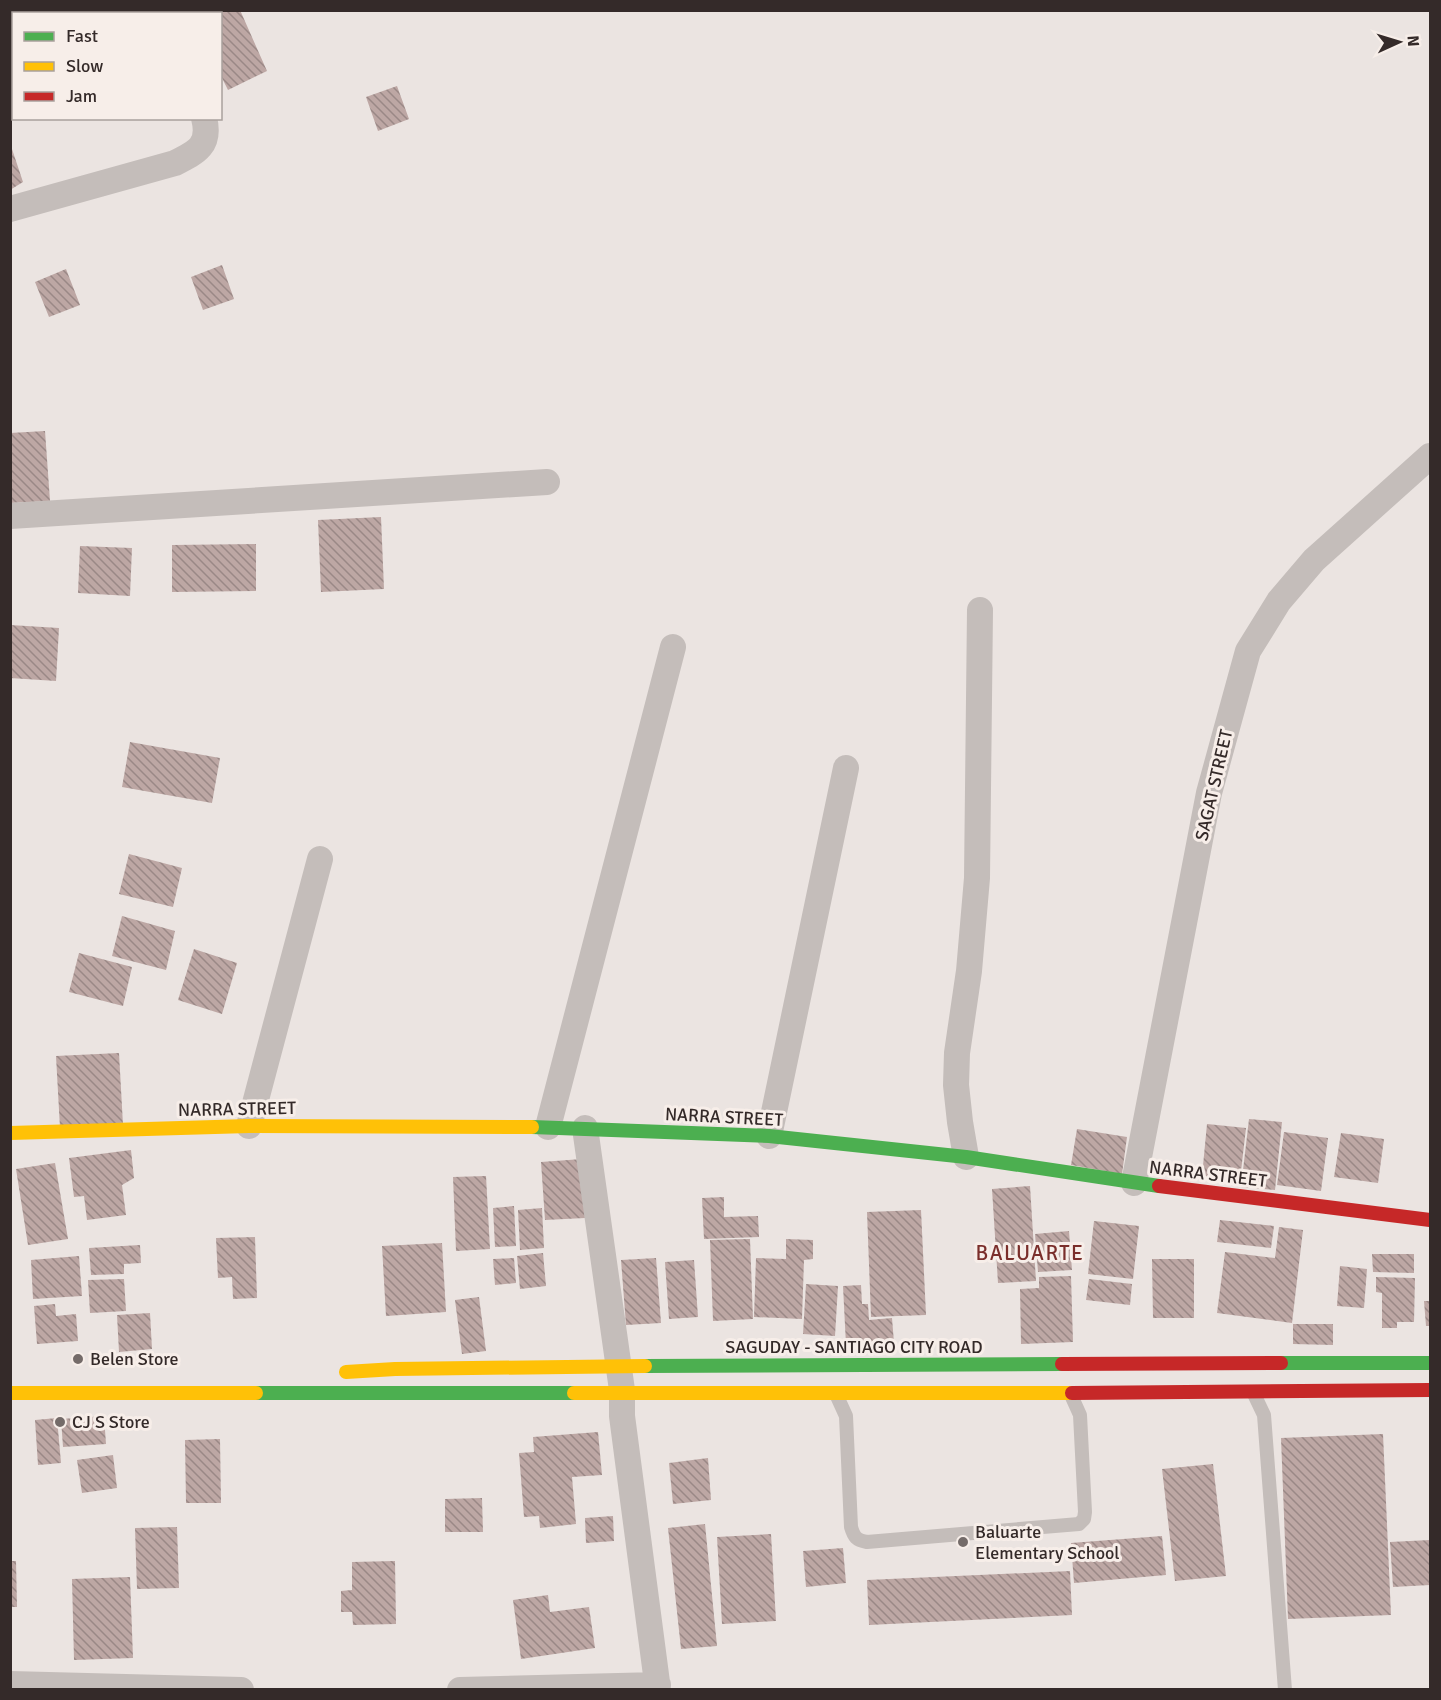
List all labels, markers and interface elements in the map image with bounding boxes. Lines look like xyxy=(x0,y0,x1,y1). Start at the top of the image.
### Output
legend xyxy=(12,12,222,120)
north arrow xyxy=(1369,12,1429,72)
text: Fast xyxy=(66,25,98,47)
text: N xyxy=(1403,35,1423,47)
text: Slow xyxy=(66,55,103,77)
text: Jam xyxy=(66,85,97,107)
street label: SAGAT STREET xyxy=(1191,727,1238,843)
street label: NARRA STREET xyxy=(178,1097,296,1121)
street label: NARRA STREET xyxy=(664,1103,784,1131)
street label: NARRA STREET xyxy=(1148,1156,1268,1192)
district label: BALUARTE xyxy=(976,1240,1084,1266)
street label: SAGUDAY - SANTIAGO CITY ROAD xyxy=(725,1336,983,1358)
place label: Belen Store xyxy=(90,1348,179,1370)
marker: Belen Store xyxy=(71,1352,85,1366)
place label: CJ S Store xyxy=(72,1411,150,1433)
marker: CJ S Store xyxy=(53,1415,67,1429)
place label: Baluarte Elementary School xyxy=(975,1521,1120,1564)
marker: Baluarte Elementary School xyxy=(956,1535,970,1549)

